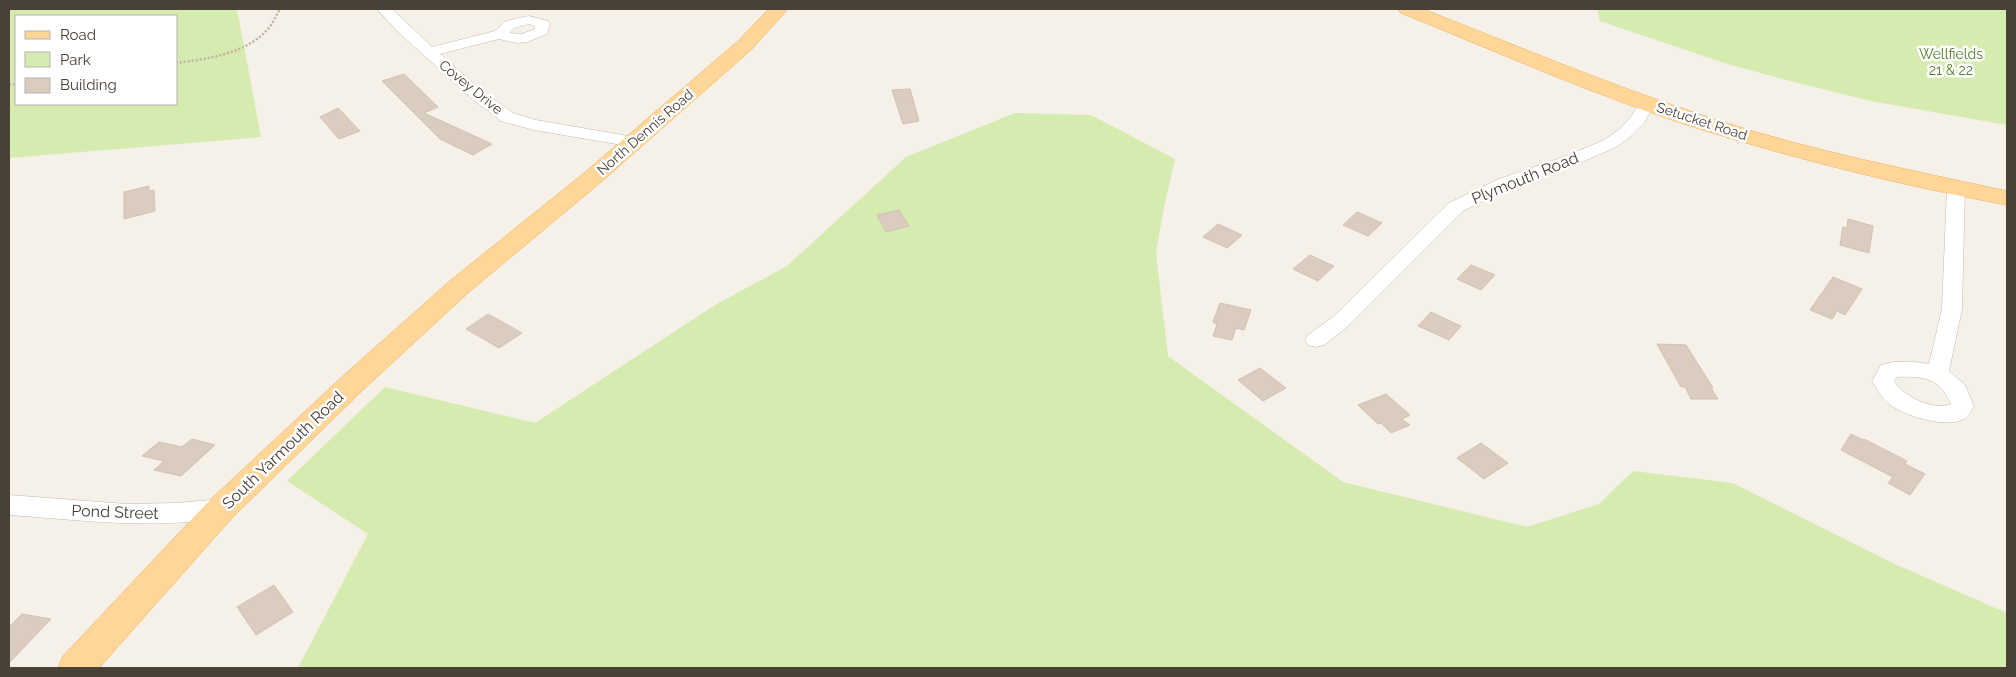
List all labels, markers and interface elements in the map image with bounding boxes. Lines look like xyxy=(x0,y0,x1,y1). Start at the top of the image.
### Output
legend xyxy=(15,15,178,105)
text: Road xyxy=(60,26,96,44)
park label: Wellfields 21 & 22 xyxy=(1919,46,1983,78)
text: Park xyxy=(60,51,91,69)
street label: Covey Drive xyxy=(436,57,506,117)
text: Building xyxy=(60,76,117,94)
street label: North Dennis Road xyxy=(594,86,696,178)
street label: Setucket Road xyxy=(1655,99,1749,143)
street label: Plymouth Road xyxy=(1469,148,1581,208)
street label: South Yarmouth Road xyxy=(218,387,348,513)
street label: Pond Street xyxy=(71,501,159,523)

